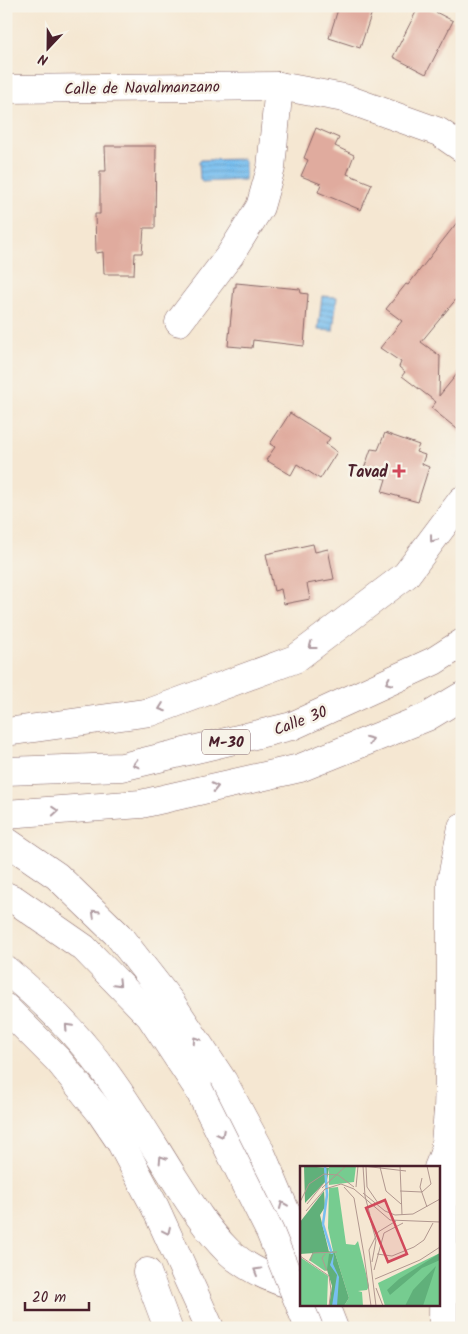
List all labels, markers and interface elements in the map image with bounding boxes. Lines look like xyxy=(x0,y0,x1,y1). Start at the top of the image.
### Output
north arrow xyxy=(22,22,72,72)
text: N xyxy=(35,47,52,71)
street label: Calle de Navalmanzano xyxy=(64,75,220,102)
place label: Tavad xyxy=(348,460,388,485)
marker: Tavad xyxy=(392,464,406,478)
one-way arrow xyxy=(430,533,438,542)
one-way arrow xyxy=(309,641,318,649)
one-way arrow xyxy=(385,675,394,686)
street label: Calle 30 xyxy=(270,700,331,743)
one-way arrow xyxy=(159,702,167,712)
road number: M-30 xyxy=(202,730,250,754)
one-way arrow xyxy=(365,736,374,746)
one-way arrow xyxy=(131,758,140,769)
one-way arrow xyxy=(211,782,220,793)
one-way arrow xyxy=(51,805,59,816)
one-way arrow xyxy=(92,910,101,919)
one-way arrow xyxy=(112,977,121,986)
one-way arrow xyxy=(65,1024,74,1033)
one-way arrow xyxy=(193,1037,202,1046)
one-way arrow xyxy=(215,1129,225,1138)
one-way arrow xyxy=(159,1155,168,1165)
inset map xyxy=(300,1166,440,1306)
one-way arrow xyxy=(279,1201,289,1210)
one-way arrow xyxy=(160,1226,171,1235)
one-way arrow xyxy=(253,1267,262,1277)
scale bar xyxy=(25,1279,89,1311)
text: 20 m xyxy=(32,1286,66,1310)

